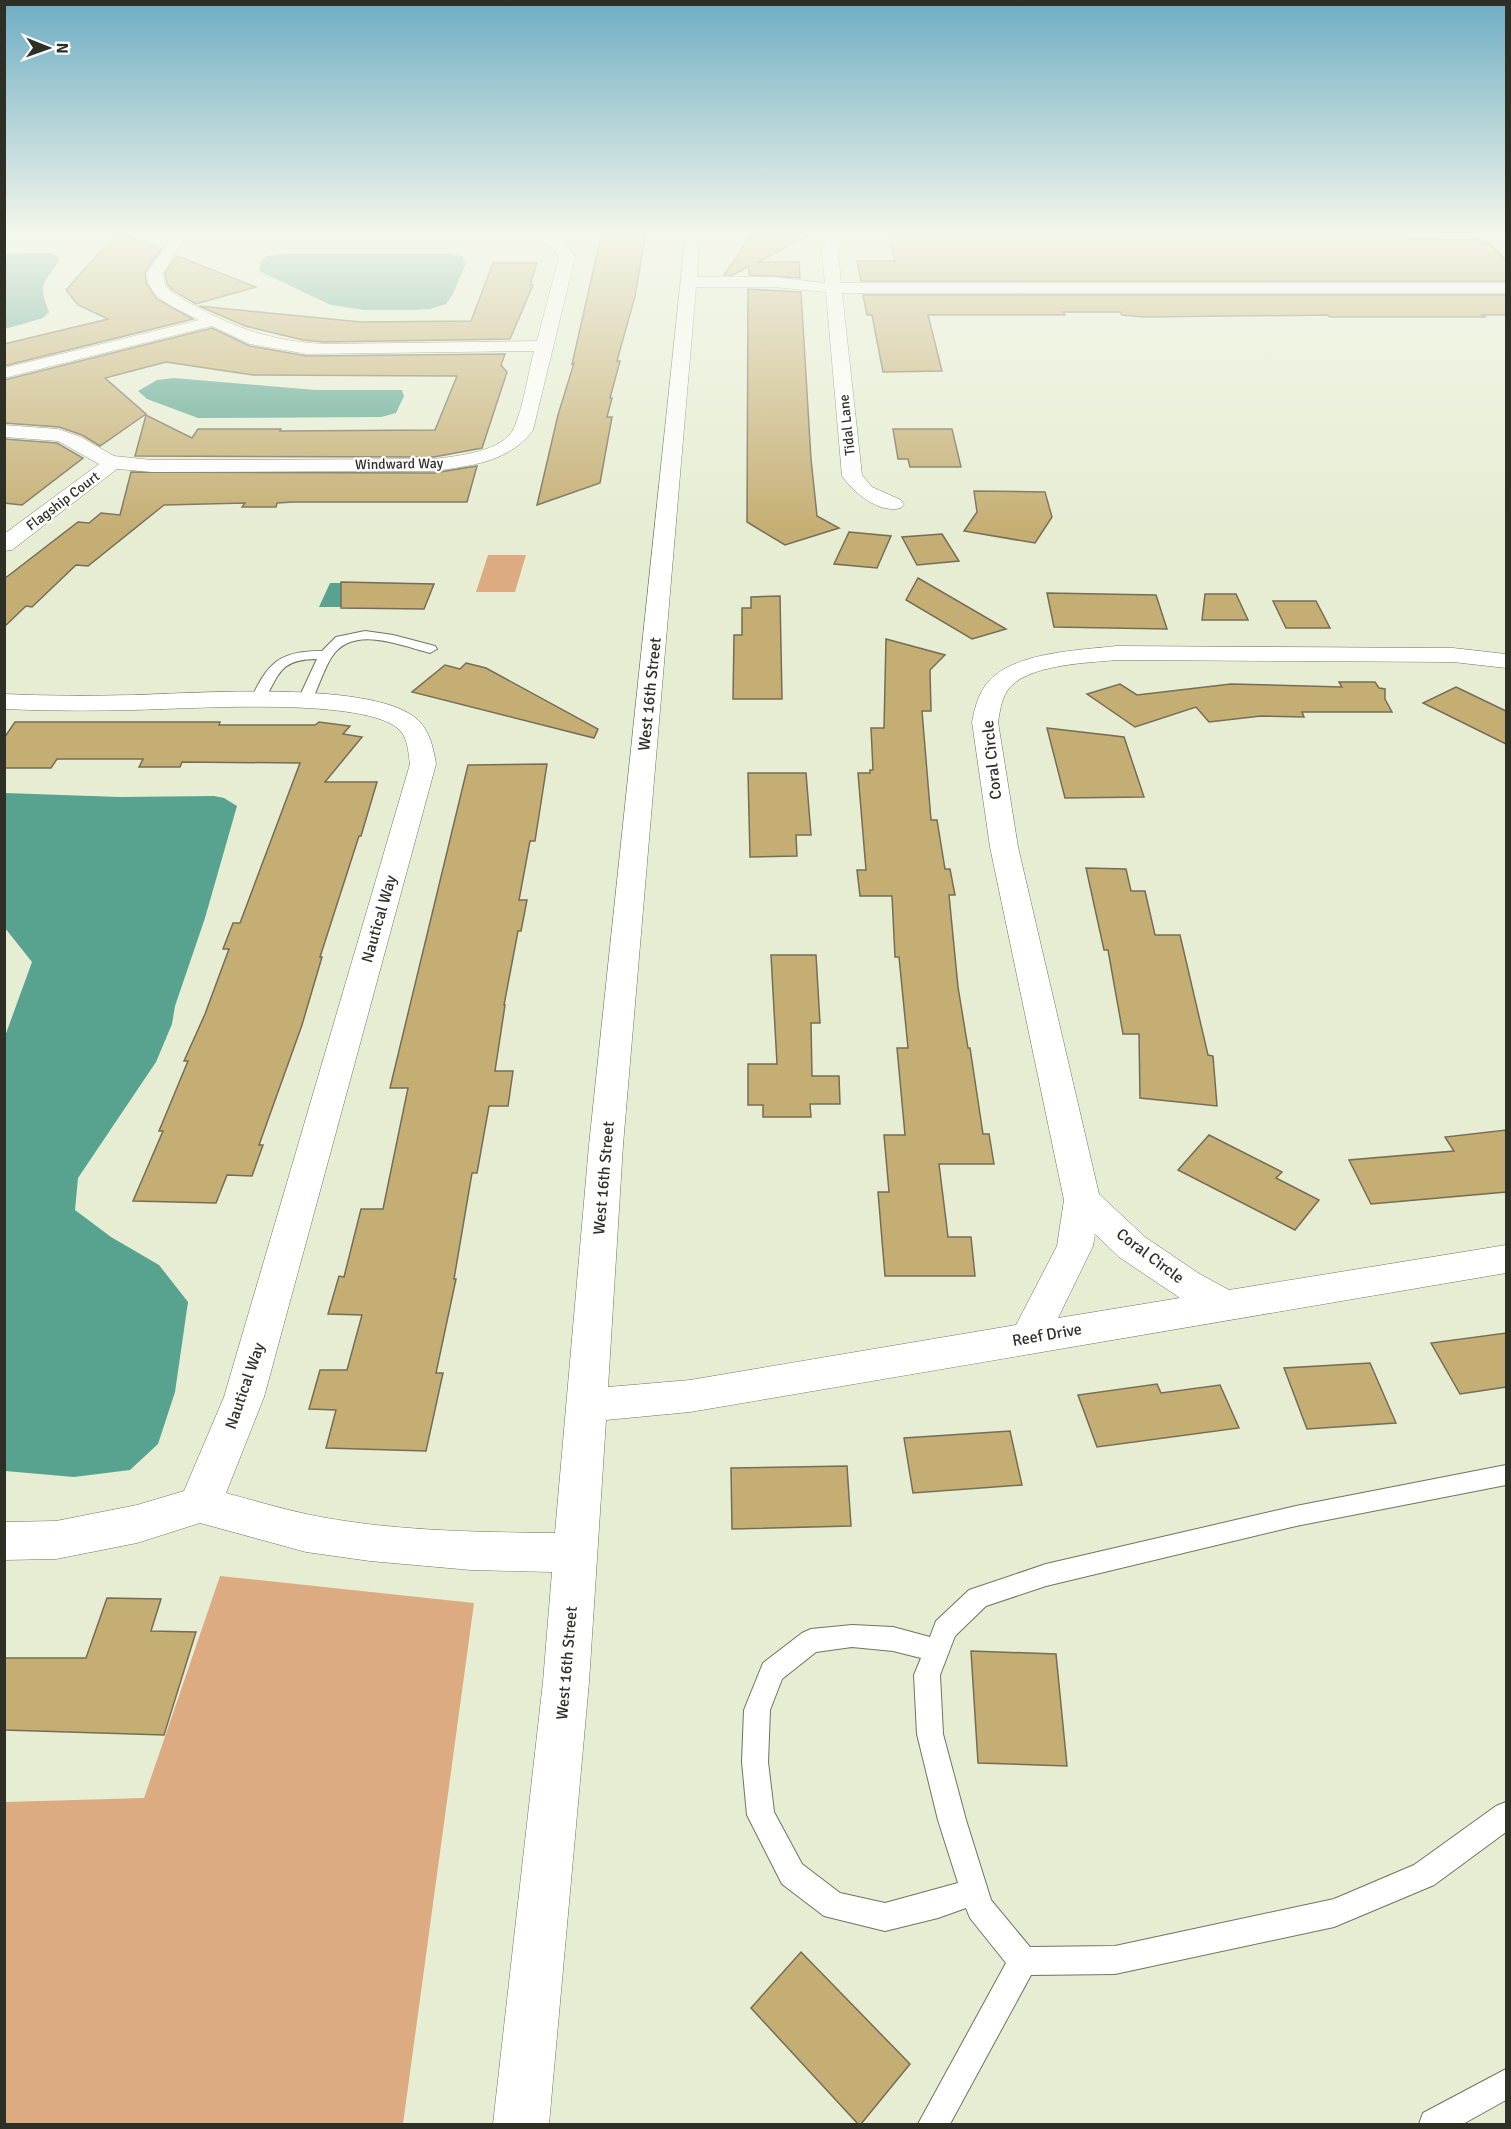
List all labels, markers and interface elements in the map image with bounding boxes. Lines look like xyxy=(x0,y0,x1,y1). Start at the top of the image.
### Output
north arrow xyxy=(18,18,78,78)
text: N xyxy=(52,43,72,54)
street label: Tidal Lane xyxy=(835,394,859,456)
street label: Windward Way xyxy=(355,455,444,473)
street label: Flagship Court xyxy=(23,468,103,534)
street label: West 16th Street xyxy=(634,636,666,752)
street label: Coral Circle xyxy=(978,719,1006,801)
street label: Nautical Way xyxy=(357,872,401,965)
street label: West 16th Street xyxy=(589,1120,619,1236)
street label: Coral Circle xyxy=(1112,1224,1188,1288)
street label: Reef Drive xyxy=(1011,1319,1083,1351)
street label: Nautical Way xyxy=(221,1340,269,1432)
street label: West 16th Street xyxy=(552,1605,582,1721)

